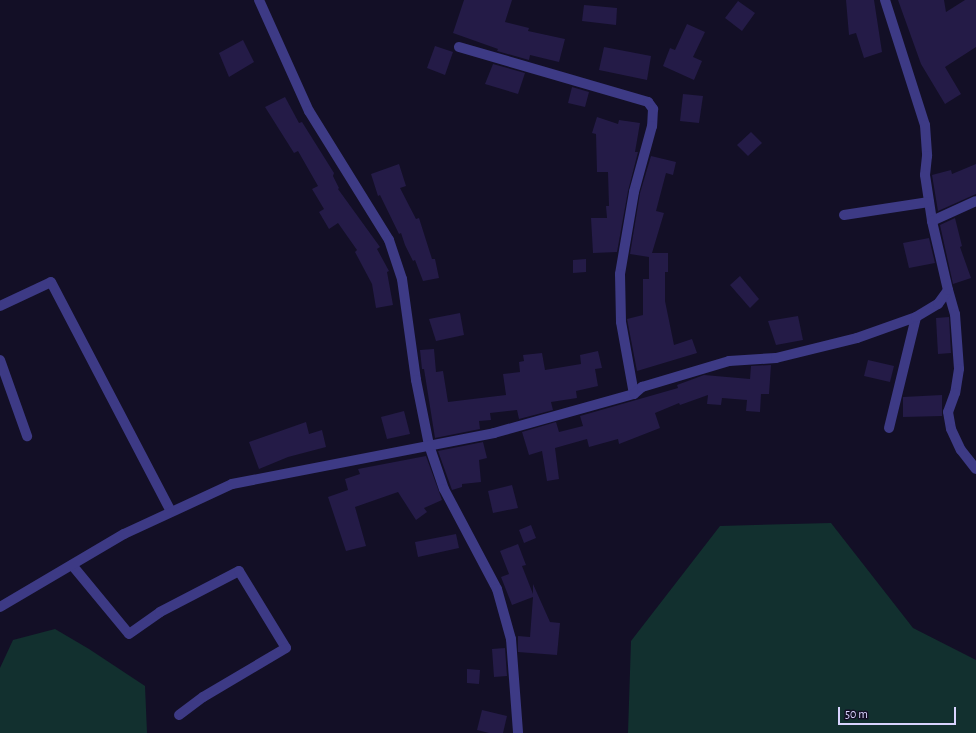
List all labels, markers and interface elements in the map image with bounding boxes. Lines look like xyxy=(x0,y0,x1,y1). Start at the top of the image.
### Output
scale bar xyxy=(840,699,958,725)
text: 50 m xyxy=(845,708,868,720)

